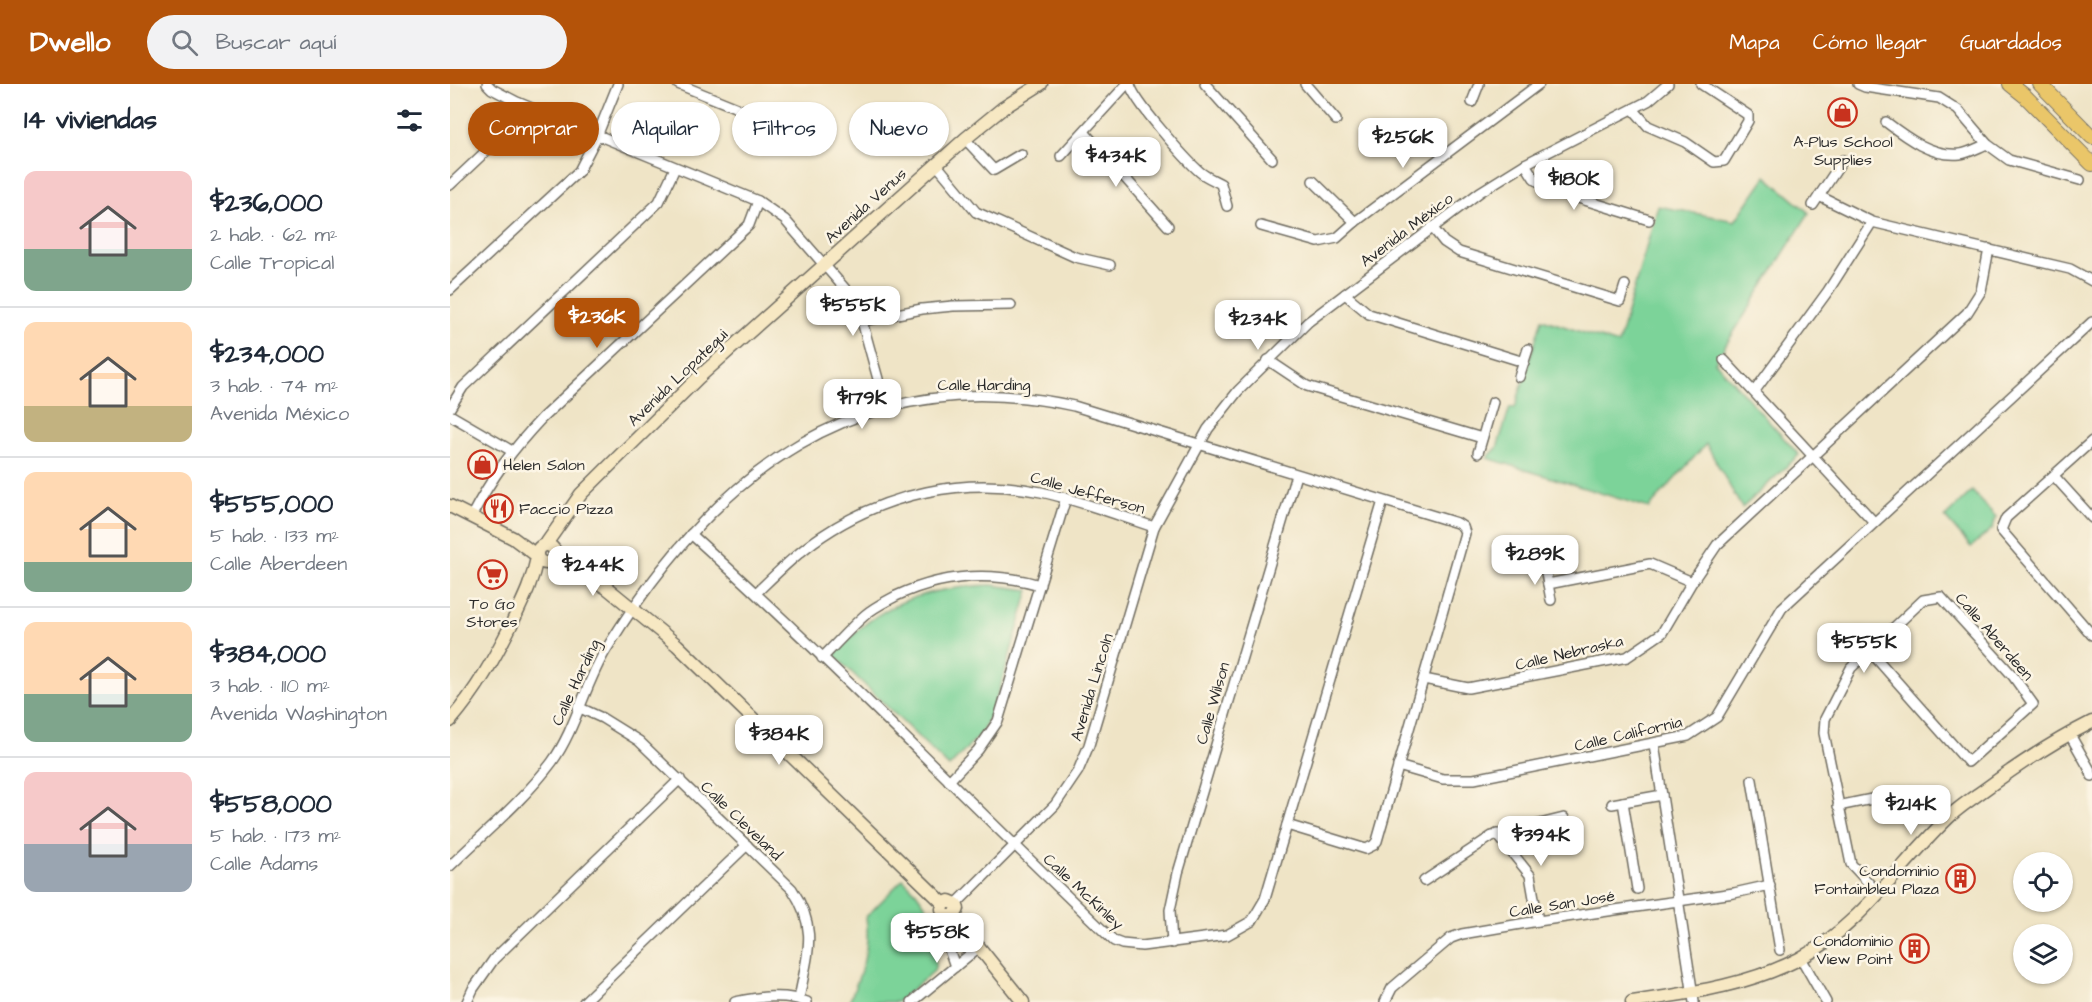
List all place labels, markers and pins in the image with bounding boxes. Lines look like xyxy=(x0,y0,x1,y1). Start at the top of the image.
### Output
shop icon: A-Plus School Supplies xyxy=(1827,97,1859,129)
pin: $256K xyxy=(1361,118,1445,169)
place label: A-Plus School Supplies xyxy=(1793,131,1893,171)
pin: $434K xyxy=(1074,137,1158,188)
pin: $180K xyxy=(1532,160,1616,211)
pin: $555K xyxy=(811,286,895,337)
pin: $236K xyxy=(555,298,639,349)
pin: $234K xyxy=(1216,300,1300,351)
pin: $179K xyxy=(820,379,904,430)
shop icon: Helen Salon xyxy=(466,448,498,480)
place label: Helen Salon xyxy=(503,454,585,476)
restaurant icon: Faccio Pizza xyxy=(482,492,514,524)
place label: Faccio Pizza xyxy=(519,498,613,520)
pin: $289K xyxy=(1493,535,1577,586)
pin: $244K xyxy=(551,546,635,597)
supermarket icon: To Go Stores xyxy=(476,559,508,591)
place label: To Go Stores xyxy=(466,593,518,633)
pin: $555K xyxy=(1822,623,1906,674)
pin: $384K xyxy=(737,715,821,766)
pin: $214K xyxy=(1869,785,1953,836)
pin: $394K xyxy=(1499,816,1583,867)
place label: Condominio Fontainbleu Plaza xyxy=(1814,860,1939,900)
building icon: Condominio Fontainbleu Plaza xyxy=(1944,863,1976,895)
pin: $558K xyxy=(895,913,979,964)
place label: Condominio View Point xyxy=(1813,930,1894,970)
building icon: Condominio View Point xyxy=(1898,933,1930,965)

